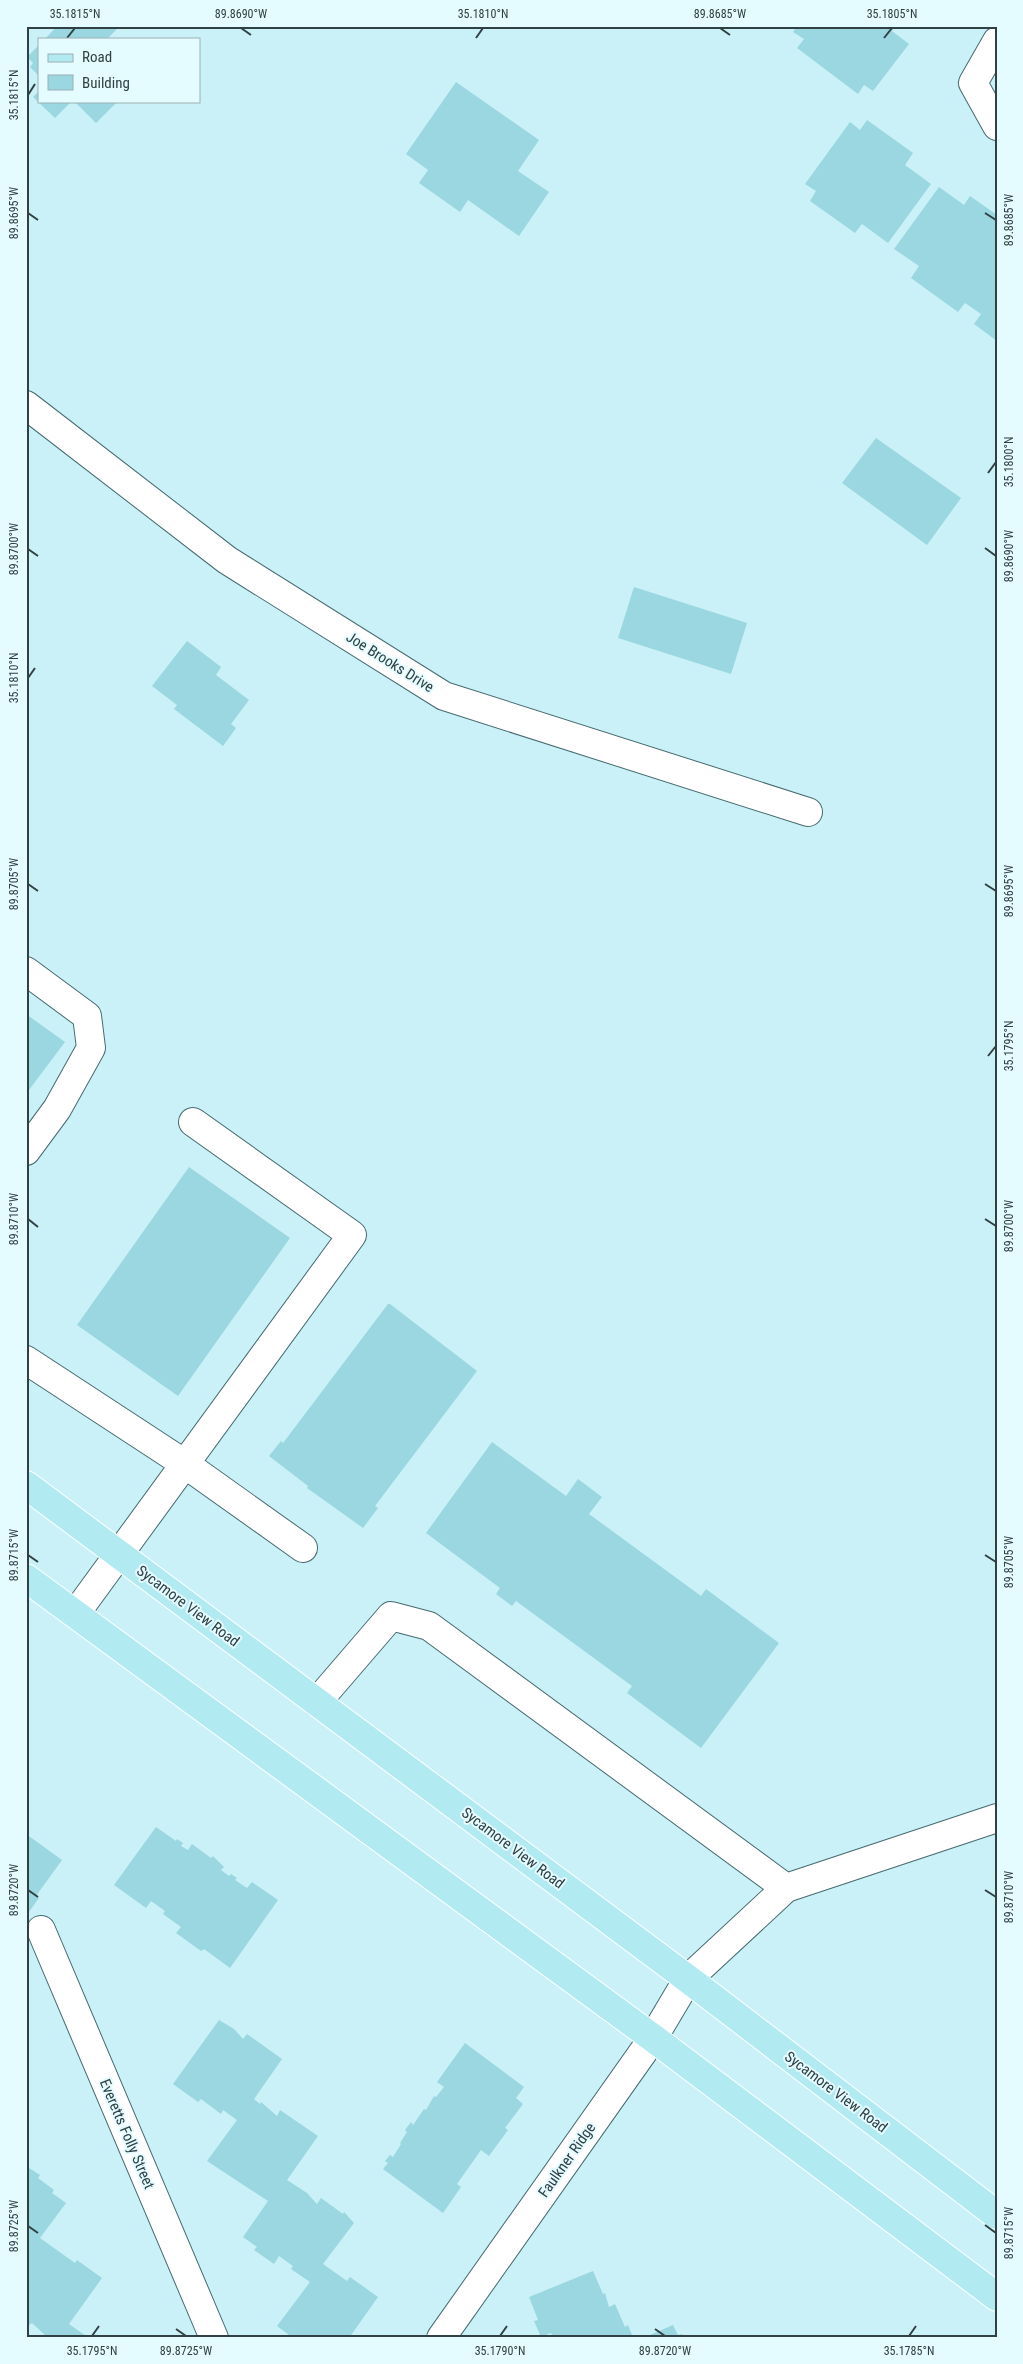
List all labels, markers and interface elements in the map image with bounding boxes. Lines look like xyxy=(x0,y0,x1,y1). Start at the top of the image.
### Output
text: 35.1815°N xyxy=(50,7,100,21)
text: 89.8690°W xyxy=(215,7,267,21)
text: 35.1810°N xyxy=(458,7,508,21)
text: 89.8685°W xyxy=(694,7,746,21)
text: 35.1805°N xyxy=(867,7,917,21)
legend xyxy=(38,38,200,102)
text: Road xyxy=(82,48,112,66)
text: 35.1815°N xyxy=(7,70,21,120)
text: Building xyxy=(82,74,130,92)
text: 89.8695°W xyxy=(7,187,21,239)
text: 89.8685°W xyxy=(1002,194,1016,246)
text: 35.1800°N xyxy=(1002,437,1016,487)
text: 89.8700°W xyxy=(7,523,21,575)
text: 89.8690°W xyxy=(1002,530,1016,582)
street label: Joe Brooks Drive xyxy=(343,628,437,696)
text: 35.1810°N xyxy=(7,653,21,703)
text: 89.8705°W xyxy=(7,858,21,910)
text: 89.8695°W xyxy=(1002,865,1016,917)
text: 35.1795°N xyxy=(1002,1021,1016,1071)
text: 89.8710°W xyxy=(7,1193,21,1245)
text: 89.8700°W xyxy=(1002,1200,1016,1252)
text: 89.8715°W xyxy=(7,1529,21,1581)
text: 89.8705°W xyxy=(1002,1536,1016,1588)
street label: Sycamore View Road xyxy=(133,1562,243,1650)
street label: Sycamore View Road xyxy=(458,1804,568,1892)
text: 89.8720°W xyxy=(7,1864,21,1916)
text: 89.8710°W xyxy=(1002,1871,1016,1923)
street label: Sycamore View Road xyxy=(781,2048,891,2136)
street label: Everetts Folly Street xyxy=(96,2076,158,2192)
street label: Faulkner Ridge xyxy=(535,2119,599,2201)
text: 89.8725°W xyxy=(7,2200,21,2252)
text: 89.8715°W xyxy=(1002,2207,1016,2259)
text: 35.1795°N xyxy=(67,2344,117,2358)
text: 89.8725°W xyxy=(160,2344,212,2358)
text: 35.1790°N xyxy=(475,2344,525,2358)
text: 89.8720°W xyxy=(639,2344,691,2358)
text: 35.1785°N xyxy=(884,2344,934,2358)

